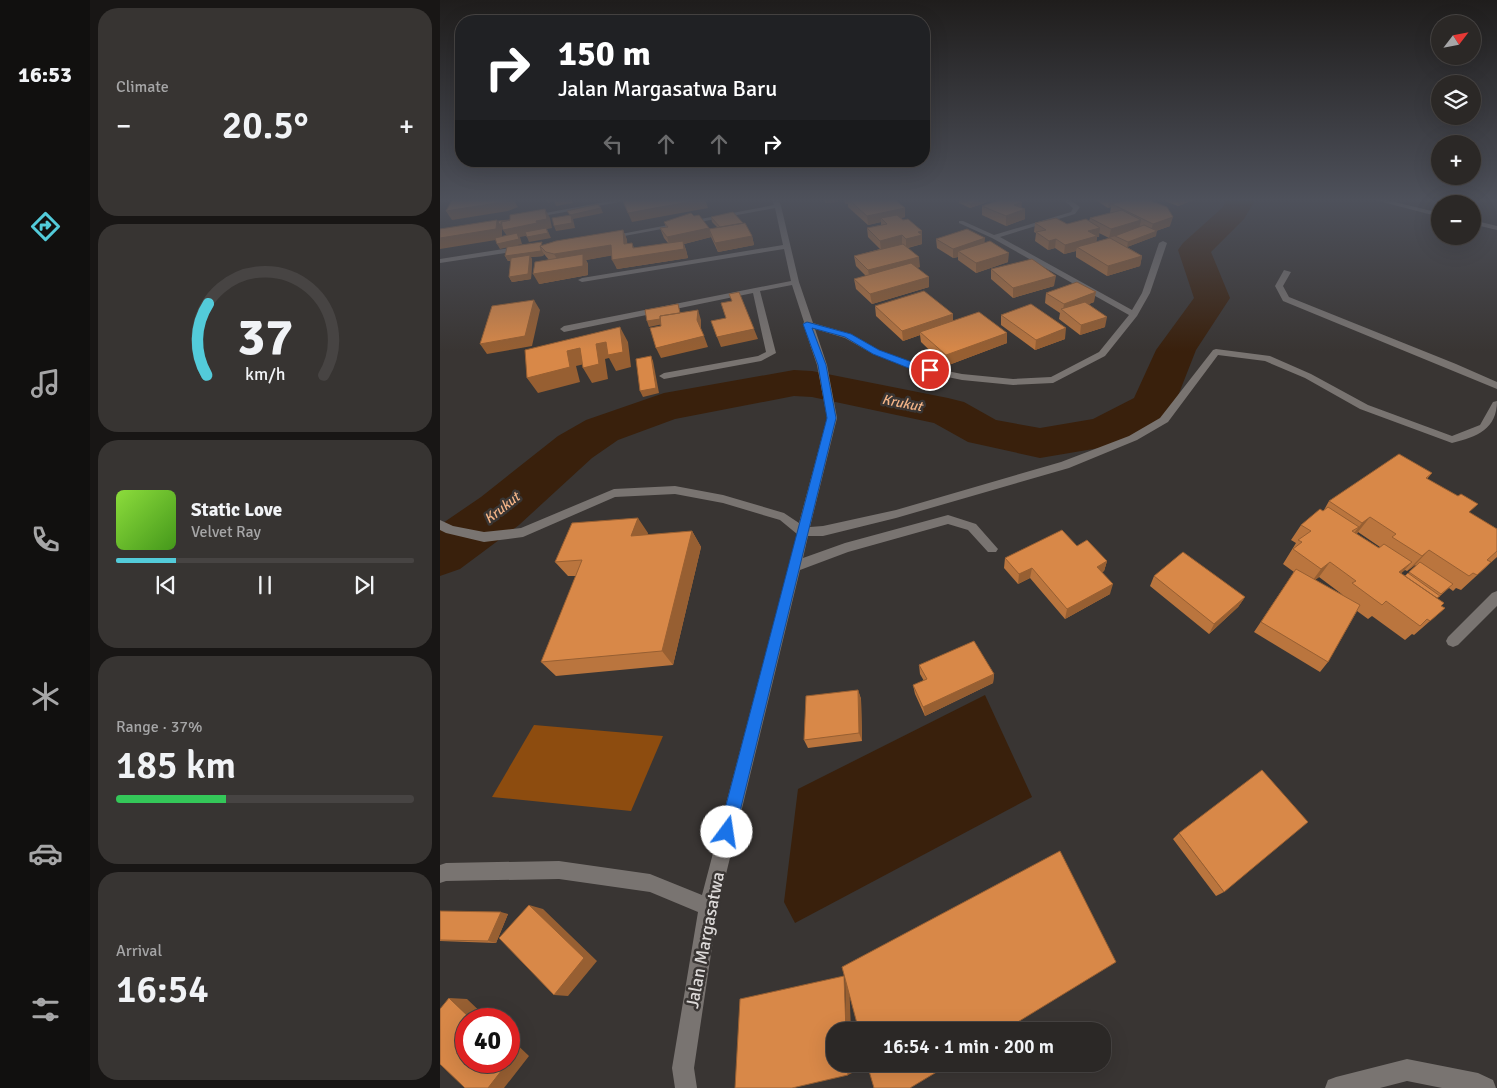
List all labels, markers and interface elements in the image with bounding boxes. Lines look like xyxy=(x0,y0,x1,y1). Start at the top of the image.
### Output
north arrow xyxy=(1431,15,1481,65)
map controls xyxy=(1431,15,1481,245)
text: 150 m xyxy=(558,32,651,75)
icon: right xyxy=(475,35,540,100)
text: 16:53 xyxy=(18,61,72,88)
text: Jalan Margasatwa Baru xyxy=(558,75,777,102)
button: layers xyxy=(1431,75,1481,125)
text: Climate xyxy=(116,77,169,97)
text: 20.5° xyxy=(222,102,308,149)
text: − xyxy=(116,109,131,143)
text: + xyxy=(399,109,414,143)
icon: left xyxy=(599,130,627,158)
icon: ahead xyxy=(652,130,680,158)
icon: ahead xyxy=(705,130,733,158)
icon: right xyxy=(758,130,786,158)
button: + xyxy=(1431,135,1481,185)
button: − xyxy=(1431,195,1481,245)
icon: directions xyxy=(28,209,63,244)
text: 37 xyxy=(237,305,293,369)
pin xyxy=(909,349,951,391)
icon: arrive xyxy=(916,356,944,384)
text: km/h xyxy=(245,363,285,385)
icon: music xyxy=(28,366,63,401)
water label: Krukut xyxy=(881,391,926,416)
water label: Krukut xyxy=(481,488,525,527)
text: Static Love xyxy=(191,498,282,522)
icon: phone xyxy=(28,522,63,557)
text: Velvet Ray xyxy=(191,522,261,542)
icon: previous xyxy=(152,571,180,599)
icon: pause xyxy=(251,571,279,599)
icon: next xyxy=(350,571,378,599)
icon: climate xyxy=(28,679,63,714)
text: Range · 37% xyxy=(116,717,202,737)
text: 185 km xyxy=(116,742,236,789)
position arrow xyxy=(700,805,752,857)
icon: car xyxy=(28,836,63,871)
street label: Jalan Margasatwa xyxy=(681,870,729,1010)
text: Arrival xyxy=(116,941,162,961)
text: 16:54 xyxy=(116,966,209,1013)
icon: filters xyxy=(28,992,63,1027)
speed limit sign: 40 xyxy=(455,1008,520,1073)
text: 16:54 · 1 min · 200 m xyxy=(883,1035,1054,1059)

